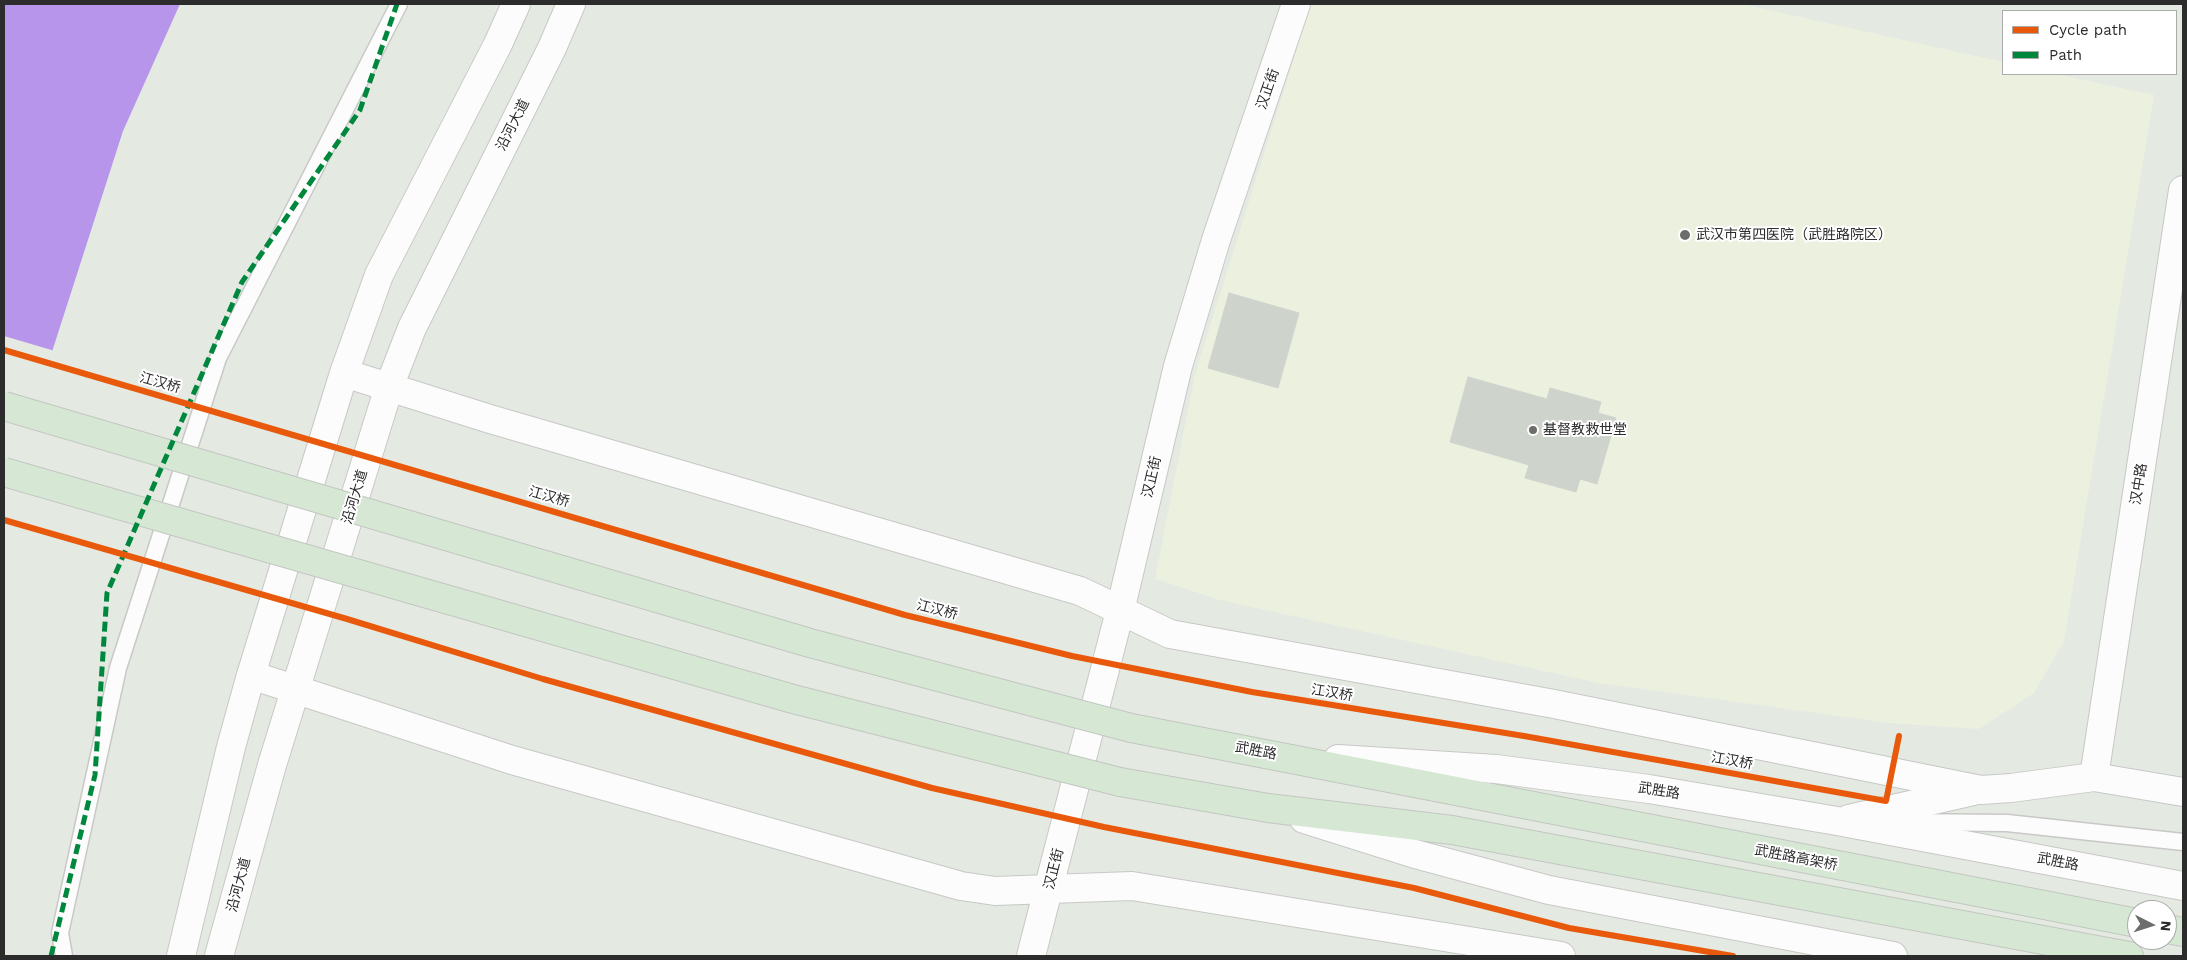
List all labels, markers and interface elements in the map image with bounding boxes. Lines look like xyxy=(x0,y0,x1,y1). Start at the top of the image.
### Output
legend xyxy=(2002,10,2177,75)
text: Cycle path xyxy=(2049,21,2127,39)
text: Path xyxy=(2049,46,2082,64)
street label: 汉正街 xyxy=(1253,66,1283,112)
street label: 沿河大道 xyxy=(493,96,533,154)
place label: 武汉市第四医院（武胜路院区） xyxy=(1696,227,1892,243)
marker: 武汉市第四医院（武胜路院区） xyxy=(1678,228,1692,242)
street label: 江汉桥 xyxy=(137,369,183,397)
place label: 基督教救世堂 xyxy=(1543,422,1627,438)
marker: 基督教救世堂 xyxy=(1527,424,1539,436)
street label: 汉正街 xyxy=(1139,455,1165,499)
street label: 汉中路 xyxy=(2127,462,2151,506)
street label: 沿河大道 xyxy=(339,468,371,526)
street label: 江汉桥 xyxy=(526,483,572,511)
street label: 江汉桥 xyxy=(915,597,959,623)
street label: 江汉桥 xyxy=(1310,681,1354,705)
street label: 武胜路 xyxy=(1234,739,1278,763)
street label: 江汉桥 xyxy=(1710,749,1754,773)
street label: 武胜路 xyxy=(1637,779,1681,803)
street label: 武胜路高架桥 xyxy=(1753,842,1839,874)
street label: 汉正街 xyxy=(1041,847,1067,891)
street label: 武胜路 xyxy=(2036,850,2080,874)
street label: 沿河大道 xyxy=(224,856,254,914)
north arrow xyxy=(2127,900,2177,950)
text: N xyxy=(2158,920,2174,932)

